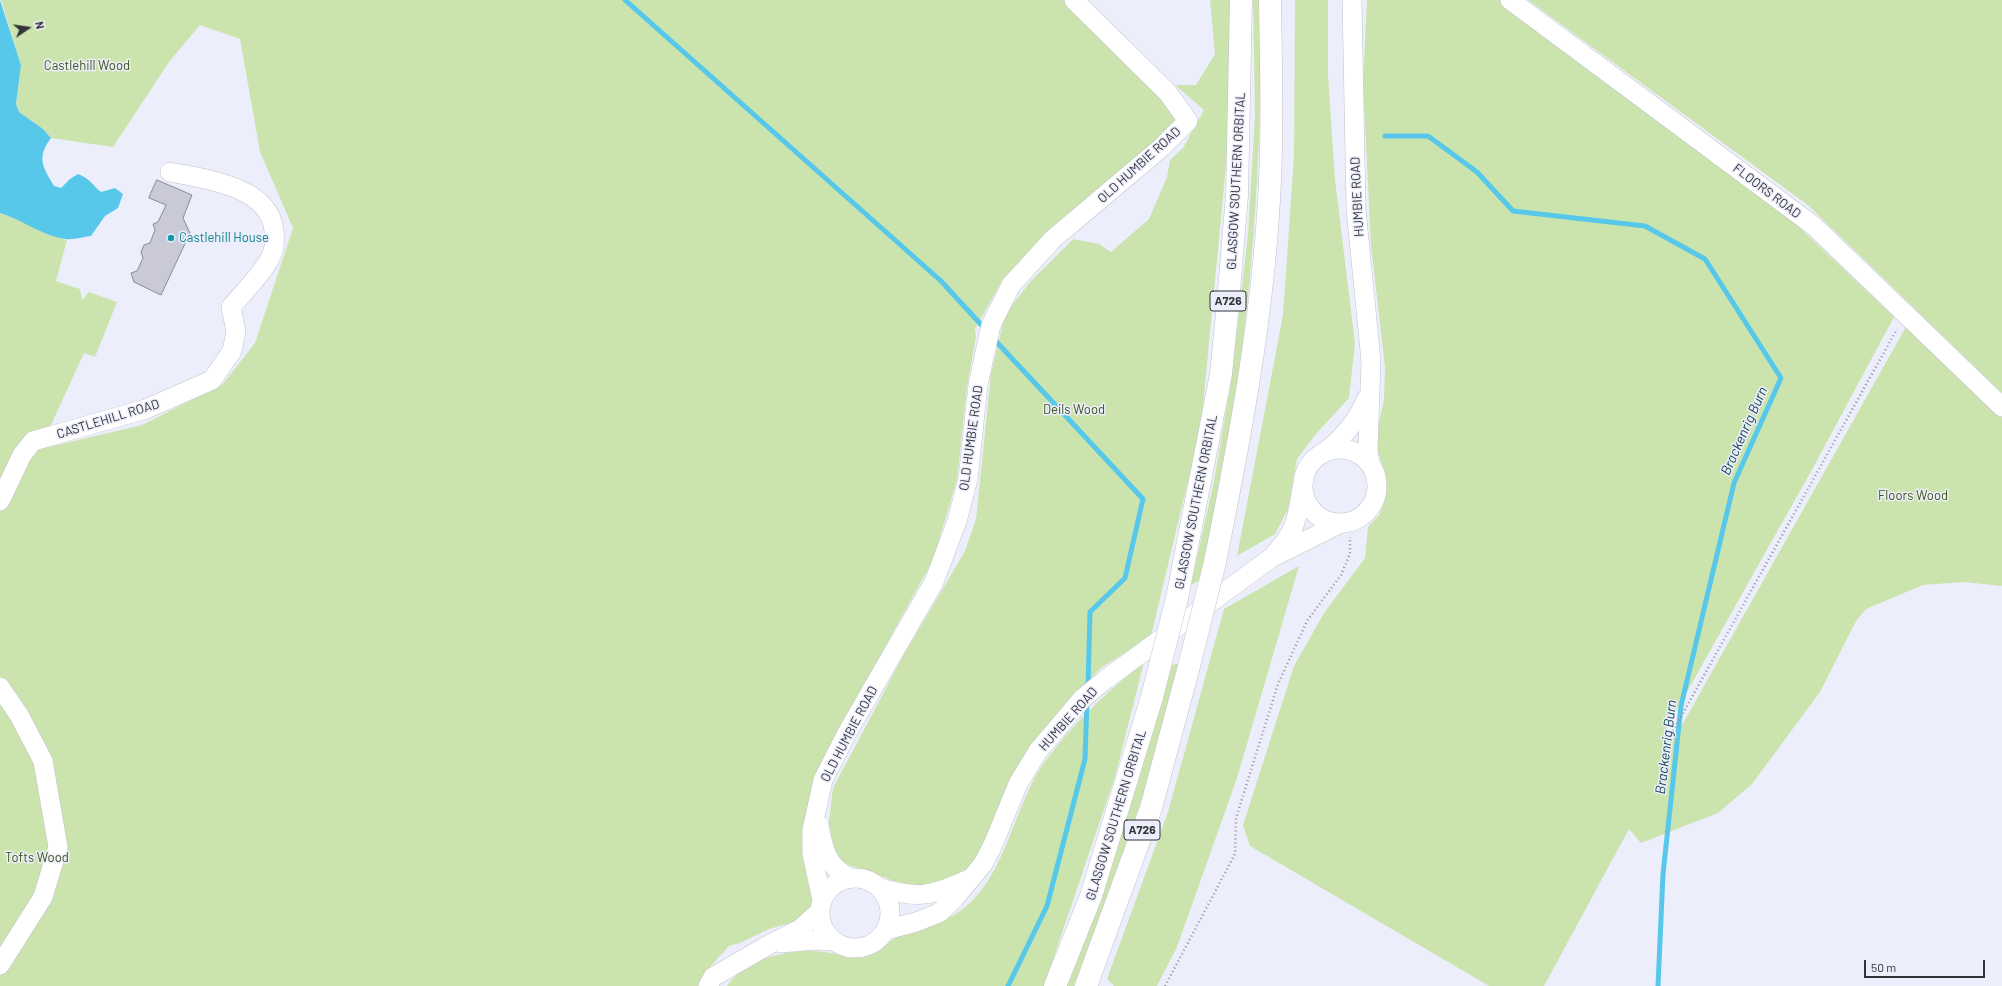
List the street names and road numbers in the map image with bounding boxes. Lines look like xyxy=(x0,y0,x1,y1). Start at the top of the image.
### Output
street label: GLASGOW SOUTHERN ORBITAL xyxy=(1224,92,1248,270)
street label: OLD HUMBIE ROAD xyxy=(1094,124,1184,206)
street label: HUMBIE ROAD xyxy=(1347,157,1367,237)
street label: FLOORS ROAD xyxy=(1730,160,1804,222)
road number: A726 xyxy=(1210,291,1246,311)
street label: OLD HUMBIE ROAD xyxy=(956,384,986,492)
street label: CASTLEHILL ROAD xyxy=(55,396,161,442)
street label: GLASGOW SOUTHERN ORBITAL xyxy=(1171,413,1221,591)
street label: OLD HUMBIE ROAD xyxy=(817,683,881,785)
street label: HUMBIE ROAD xyxy=(1035,684,1101,754)
street label: GLASGOW SOUTHERN ORBITAL xyxy=(1083,728,1149,902)
road number: A726 xyxy=(1124,820,1160,840)

